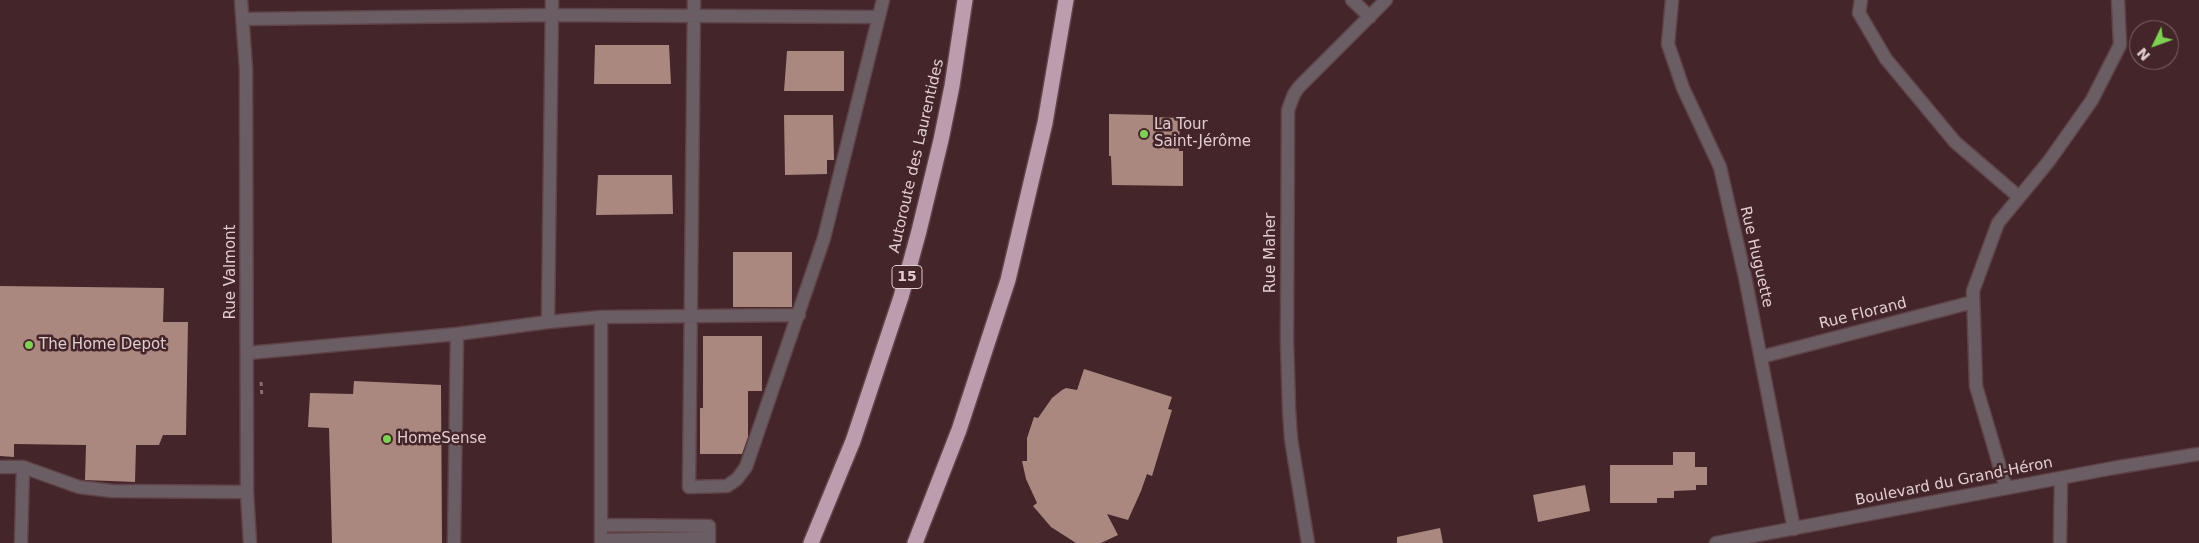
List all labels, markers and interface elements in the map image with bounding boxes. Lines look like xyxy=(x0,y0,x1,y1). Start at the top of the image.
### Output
north arrow xyxy=(2129,20,2179,70)
text: N xyxy=(2134,45,2153,64)
street label: Autoroute des Laurentides xyxy=(886,57,948,255)
place label: La Tour Saint-Jérôme xyxy=(1154,116,1251,151)
marker: La Tour Saint-Jérôme xyxy=(1138,128,1150,140)
street label: Rue Huguette xyxy=(1736,205,1776,309)
street label: Rue Maher xyxy=(1262,213,1280,293)
street label: Rue Valmont xyxy=(222,225,240,319)
road number: 15 xyxy=(892,266,922,288)
street label: Rue Florand xyxy=(1817,294,1909,334)
place label: The Home Depot xyxy=(39,336,166,354)
marker: The Home Depot xyxy=(23,339,35,351)
place label: HomeSense xyxy=(397,430,487,448)
marker: HomeSense xyxy=(381,433,393,445)
street label: Boulevard du Grand-Héron xyxy=(1854,454,2054,510)

